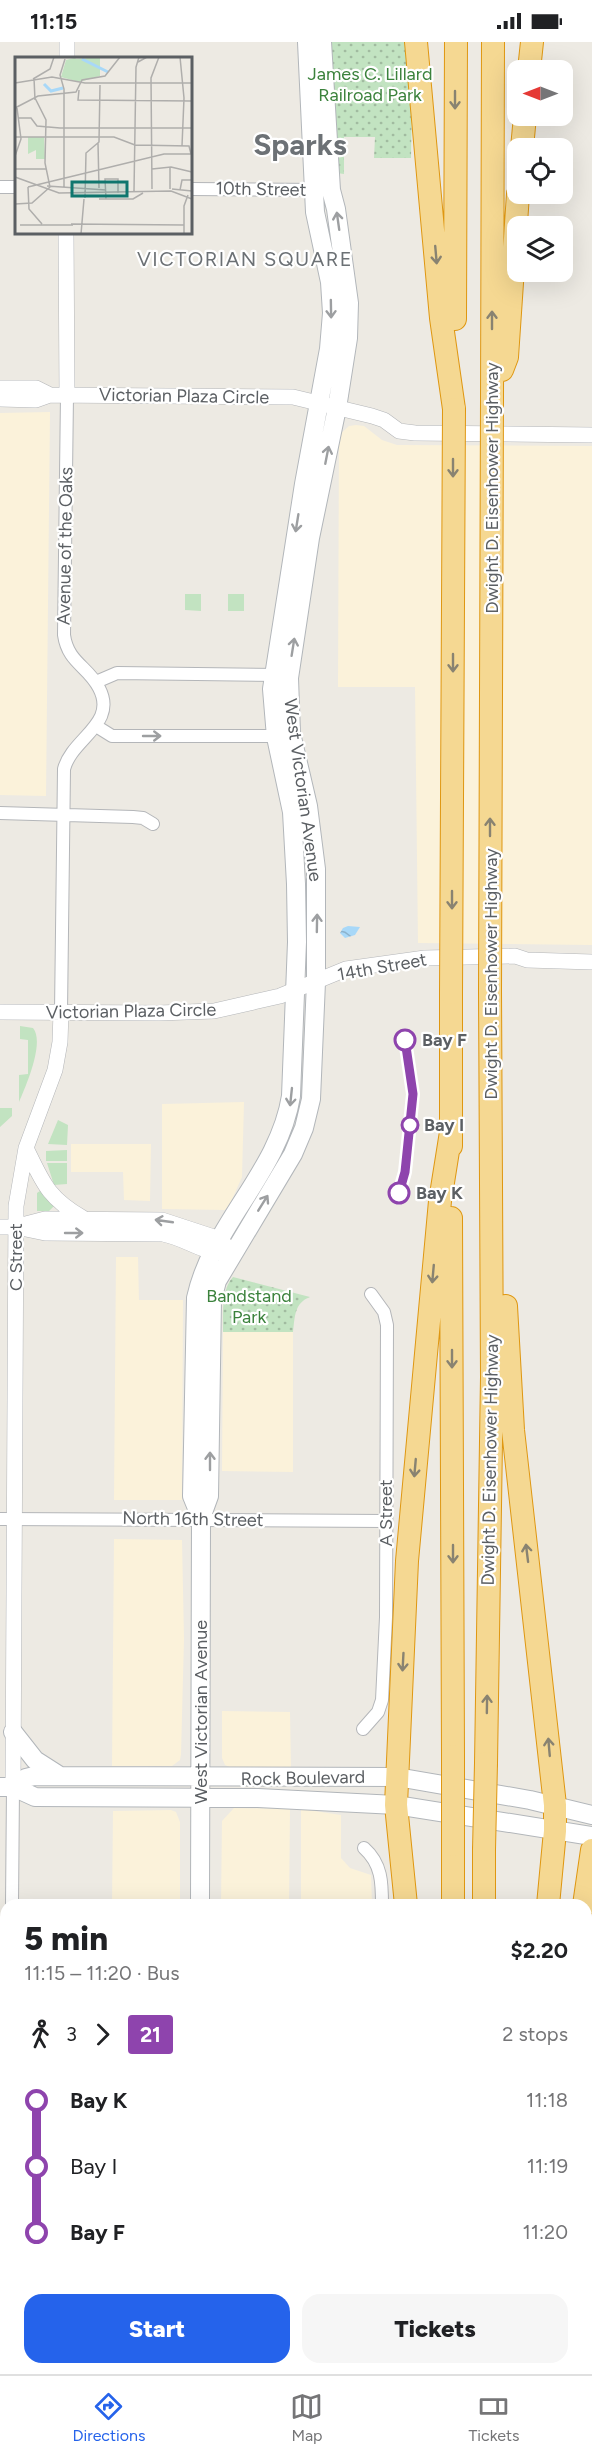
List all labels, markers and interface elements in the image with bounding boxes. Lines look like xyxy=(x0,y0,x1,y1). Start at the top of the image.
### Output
text: 11:15 xyxy=(30,8,77,35)
inset map xyxy=(15,57,192,234)
north arrow xyxy=(507,60,573,126)
map controls xyxy=(507,60,573,282)
park label: James C. Lillard Railroad Park xyxy=(308,63,432,106)
one-way arrow xyxy=(449,90,461,110)
district label: Sparks xyxy=(253,126,347,163)
button: locate xyxy=(507,138,573,204)
street label: 10th Street xyxy=(215,177,307,201)
one-way arrow xyxy=(332,211,343,231)
button: layers xyxy=(507,216,573,282)
one-way arrow xyxy=(431,245,442,265)
district label: VICTORIAN SQUARE xyxy=(137,247,353,271)
one-way arrow xyxy=(326,298,337,318)
one-way arrow xyxy=(486,311,498,331)
street label: Dwight D. Eisenhower Highway xyxy=(481,362,503,614)
street label: Victorian Plaza Circle xyxy=(99,384,270,408)
one-way arrow xyxy=(322,446,333,466)
one-way arrow xyxy=(447,457,459,477)
street label: Avenue of the Oaks xyxy=(53,467,77,625)
one-way arrow xyxy=(292,513,303,533)
one-way arrow xyxy=(288,638,299,658)
one-way arrow xyxy=(447,652,459,672)
street label: West Victorian Avenue xyxy=(279,697,327,883)
one-way arrow xyxy=(141,730,161,742)
one-way arrow xyxy=(484,818,496,838)
street label: Dwight D. Eisenhower Highway xyxy=(480,848,502,1100)
one-way arrow xyxy=(446,889,458,909)
one-way arrow xyxy=(311,914,323,934)
street label: 14th Street xyxy=(336,948,429,986)
street label: Victorian Plaza Circle xyxy=(46,999,217,1023)
marker: Bay F xyxy=(394,1029,416,1051)
place label: Bay F xyxy=(422,1029,467,1051)
one-way arrow xyxy=(285,1086,296,1106)
place label: Bay I xyxy=(424,1114,464,1136)
marker: Bay I xyxy=(401,1116,419,1134)
marker: Bay K xyxy=(388,1182,410,1204)
place label: Bay K xyxy=(416,1182,463,1204)
one-way arrow xyxy=(257,1195,270,1212)
one-way arrow xyxy=(155,1215,175,1226)
street label: C Street xyxy=(5,1223,27,1291)
one-way arrow xyxy=(64,1227,84,1239)
one-way arrow xyxy=(427,1263,438,1283)
park label: Bandstand Park xyxy=(206,1285,292,1328)
street label: Dwight D. Eisenhower Highway xyxy=(477,1334,503,1586)
one-way arrow xyxy=(446,1348,458,1368)
one-way arrow xyxy=(204,1452,216,1472)
one-way arrow xyxy=(409,1457,420,1477)
street label: A Street xyxy=(375,1479,397,1547)
street label: North 16th Street xyxy=(122,1507,264,1531)
one-way arrow xyxy=(447,1543,459,1563)
one-way arrow xyxy=(522,1544,533,1563)
street label: West Victorian Avenue xyxy=(190,1620,212,1804)
one-way arrow xyxy=(398,1652,409,1672)
one-way arrow xyxy=(481,1695,492,1715)
one-way arrow xyxy=(544,1737,555,1757)
street label: Rock Boulevard xyxy=(241,1766,365,1790)
text: 5 min xyxy=(24,1919,108,1958)
text: $2.20 xyxy=(511,1937,568,1964)
text: 11:15 – 11:20 · Bus xyxy=(24,1961,179,1985)
icon: walk xyxy=(24,2018,57,2051)
icon: forward xyxy=(86,2018,119,2051)
text: 3 xyxy=(66,2022,77,2046)
text: 21 xyxy=(140,2022,161,2047)
text: 2 stops xyxy=(502,2022,568,2046)
text: Bay K xyxy=(70,2087,127,2114)
text: 11:18 xyxy=(526,2088,568,2112)
text: Bay I xyxy=(70,2153,117,2180)
text: 11:19 xyxy=(527,2154,568,2178)
text: Bay F xyxy=(70,2219,125,2246)
text: 11:20 xyxy=(522,2220,568,2244)
button: Start xyxy=(24,2294,290,2363)
button: Tickets xyxy=(302,2294,568,2363)
tab: Directions xyxy=(73,2390,145,2445)
tab: Map xyxy=(290,2390,323,2445)
tab: Tickets xyxy=(468,2390,519,2445)

